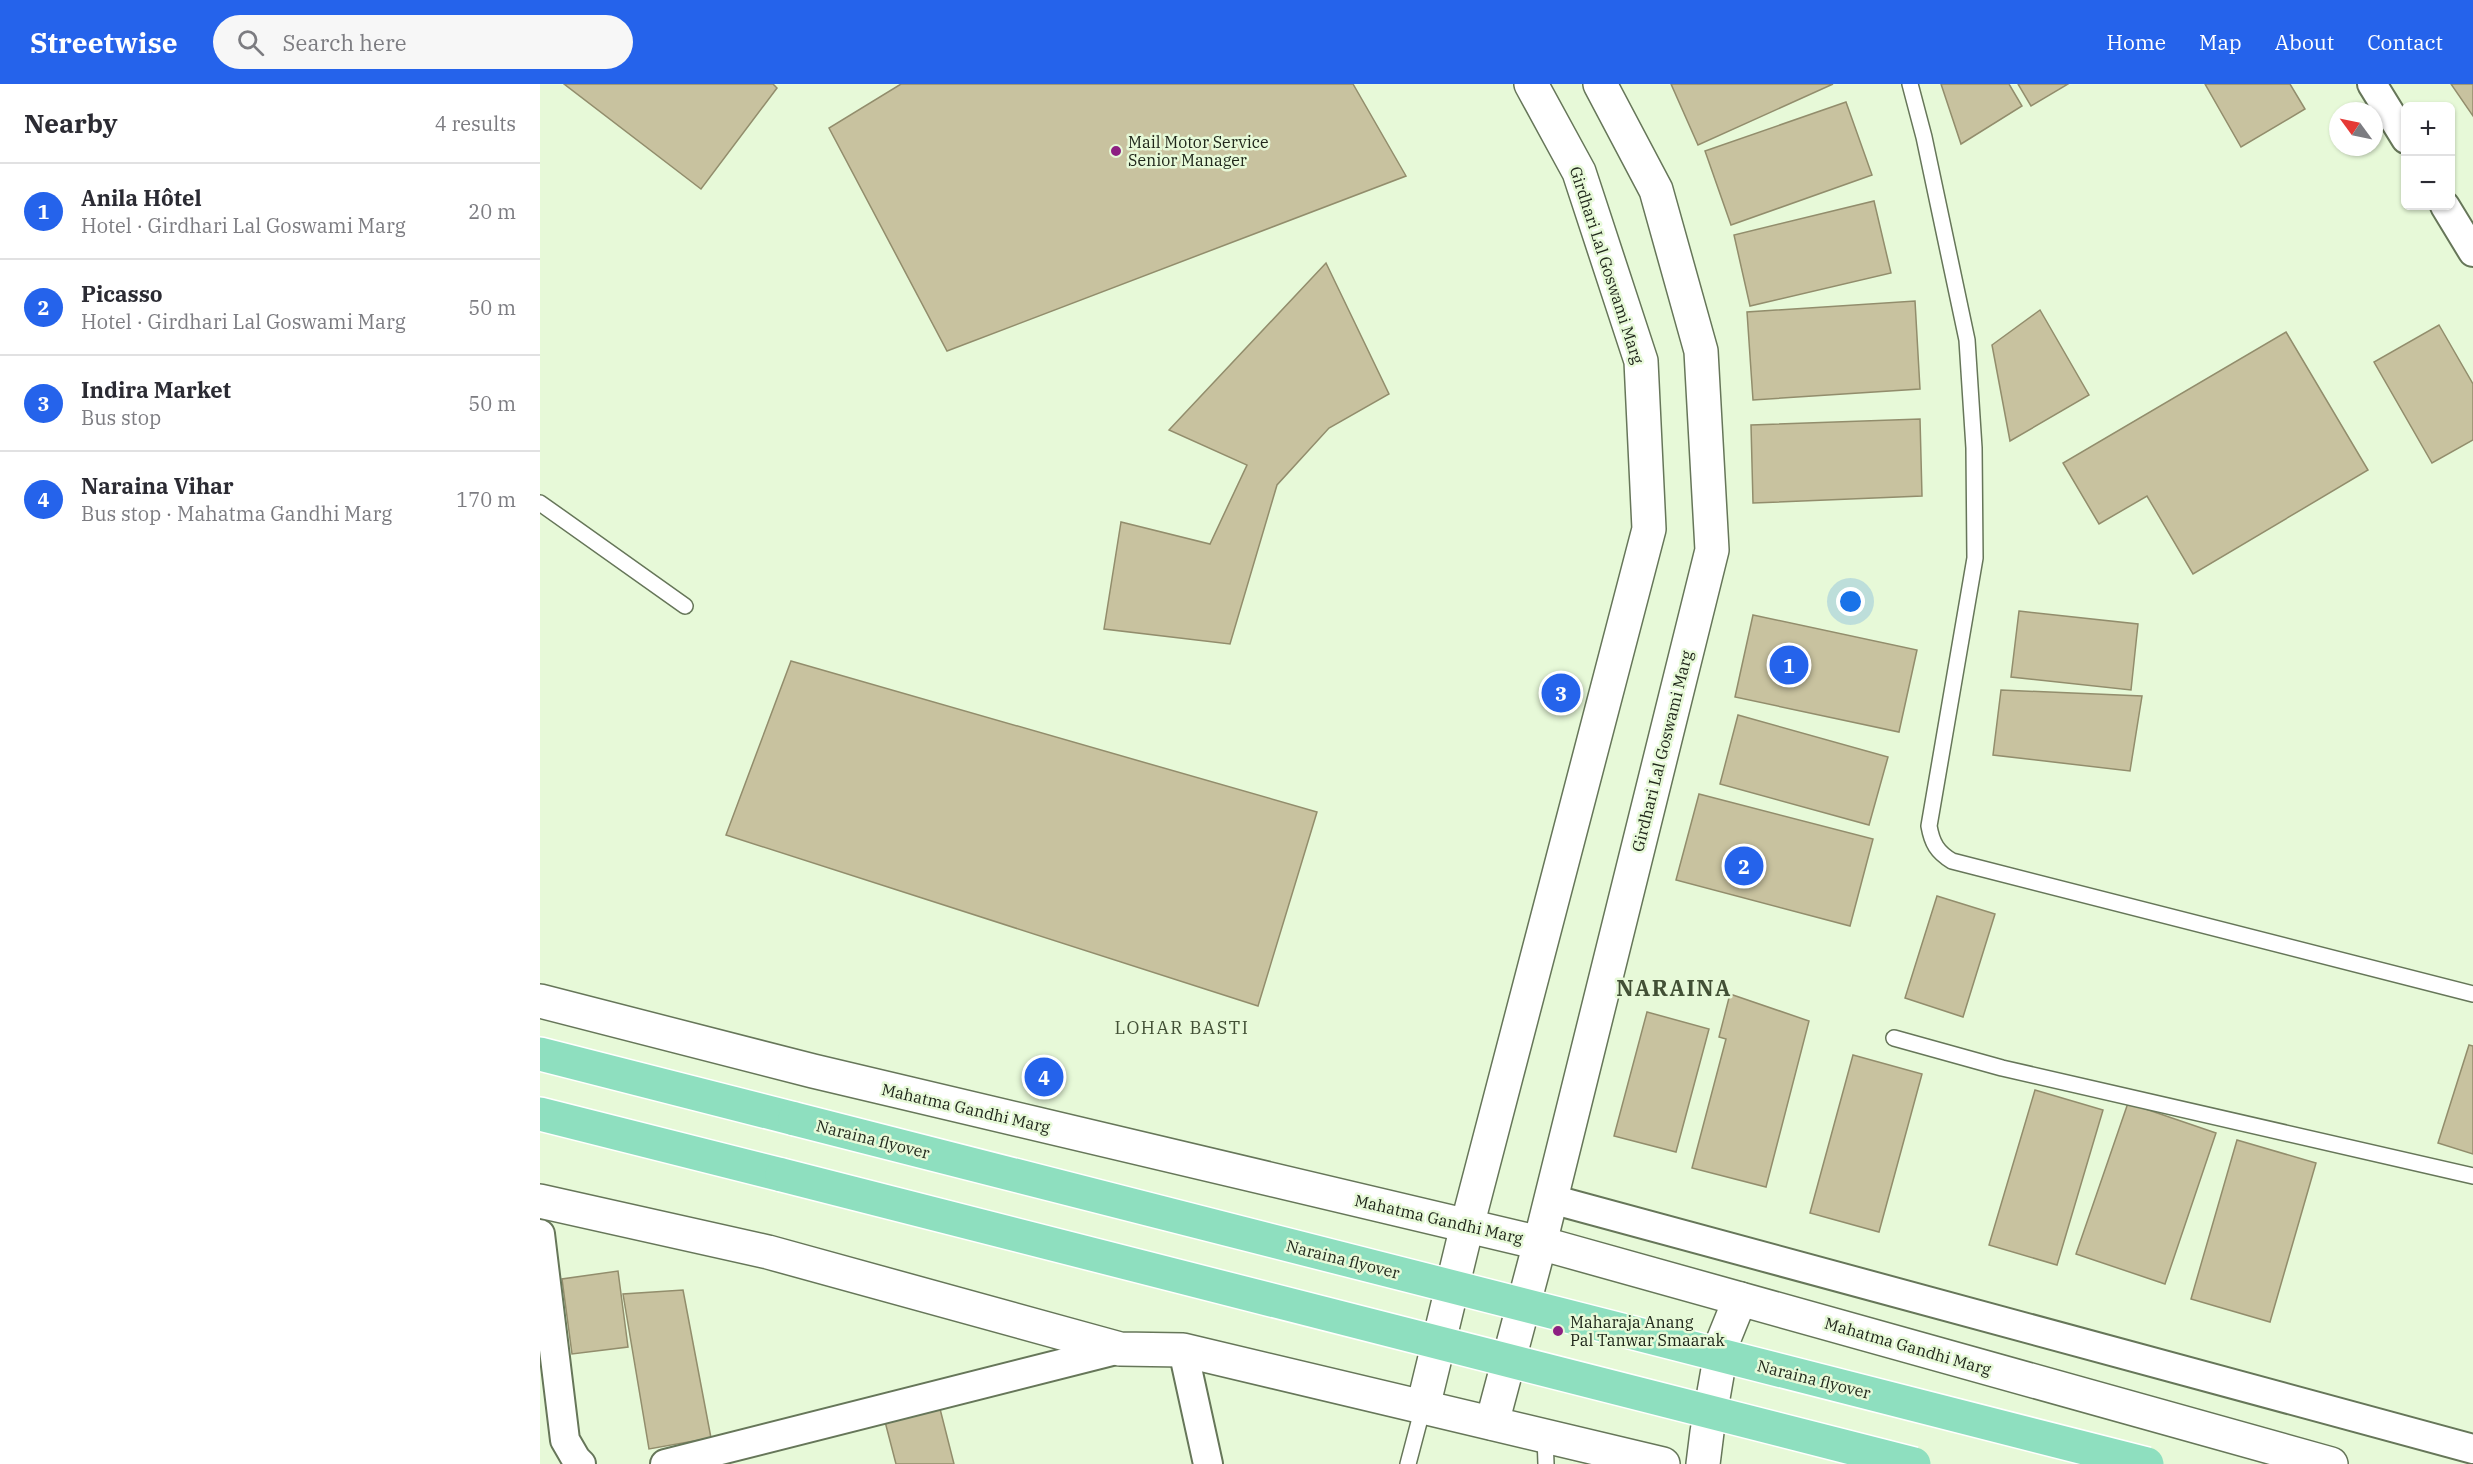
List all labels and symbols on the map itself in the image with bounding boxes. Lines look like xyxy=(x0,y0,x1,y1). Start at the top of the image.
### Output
north arrow xyxy=(2329,102,2383,156)
place label: Mail Motor Service Senior Manager xyxy=(1128,132,1269,170)
marker: Mail Motor Service Senior Manager xyxy=(1109,144,1123,158)
street label: Girdhari Lal Goswami Marg xyxy=(1566,164,1649,367)
your location xyxy=(1836,587,1865,616)
pin: 1 xyxy=(1770,642,1808,688)
street label: Girdhari Lal Goswami Marg xyxy=(1627,648,1697,854)
pin: 3 xyxy=(1542,670,1580,716)
pin: 2 xyxy=(1724,844,1764,888)
district label: NARAINA xyxy=(1616,973,1732,1002)
district label: LOHAR BASTI xyxy=(1115,1016,1249,1039)
pin: 4 xyxy=(1024,1054,1064,1100)
street label: Mahatma Gandhi Marg xyxy=(880,1079,1052,1137)
street label: Naraina flyover xyxy=(814,1115,932,1163)
street label: Mahatma Gandhi Marg xyxy=(1353,1190,1525,1248)
street label: Naraina flyover xyxy=(1284,1235,1402,1283)
place label: Maharaja Anang Pal Tanwar Smaarak xyxy=(1570,1312,1725,1350)
street label: Mahatma Gandhi Marg xyxy=(1822,1313,1994,1379)
marker: Maharaja Anang Pal Tanwar Smaarak xyxy=(1551,1324,1565,1338)
street label: Naraina flyover xyxy=(1755,1355,1873,1403)

